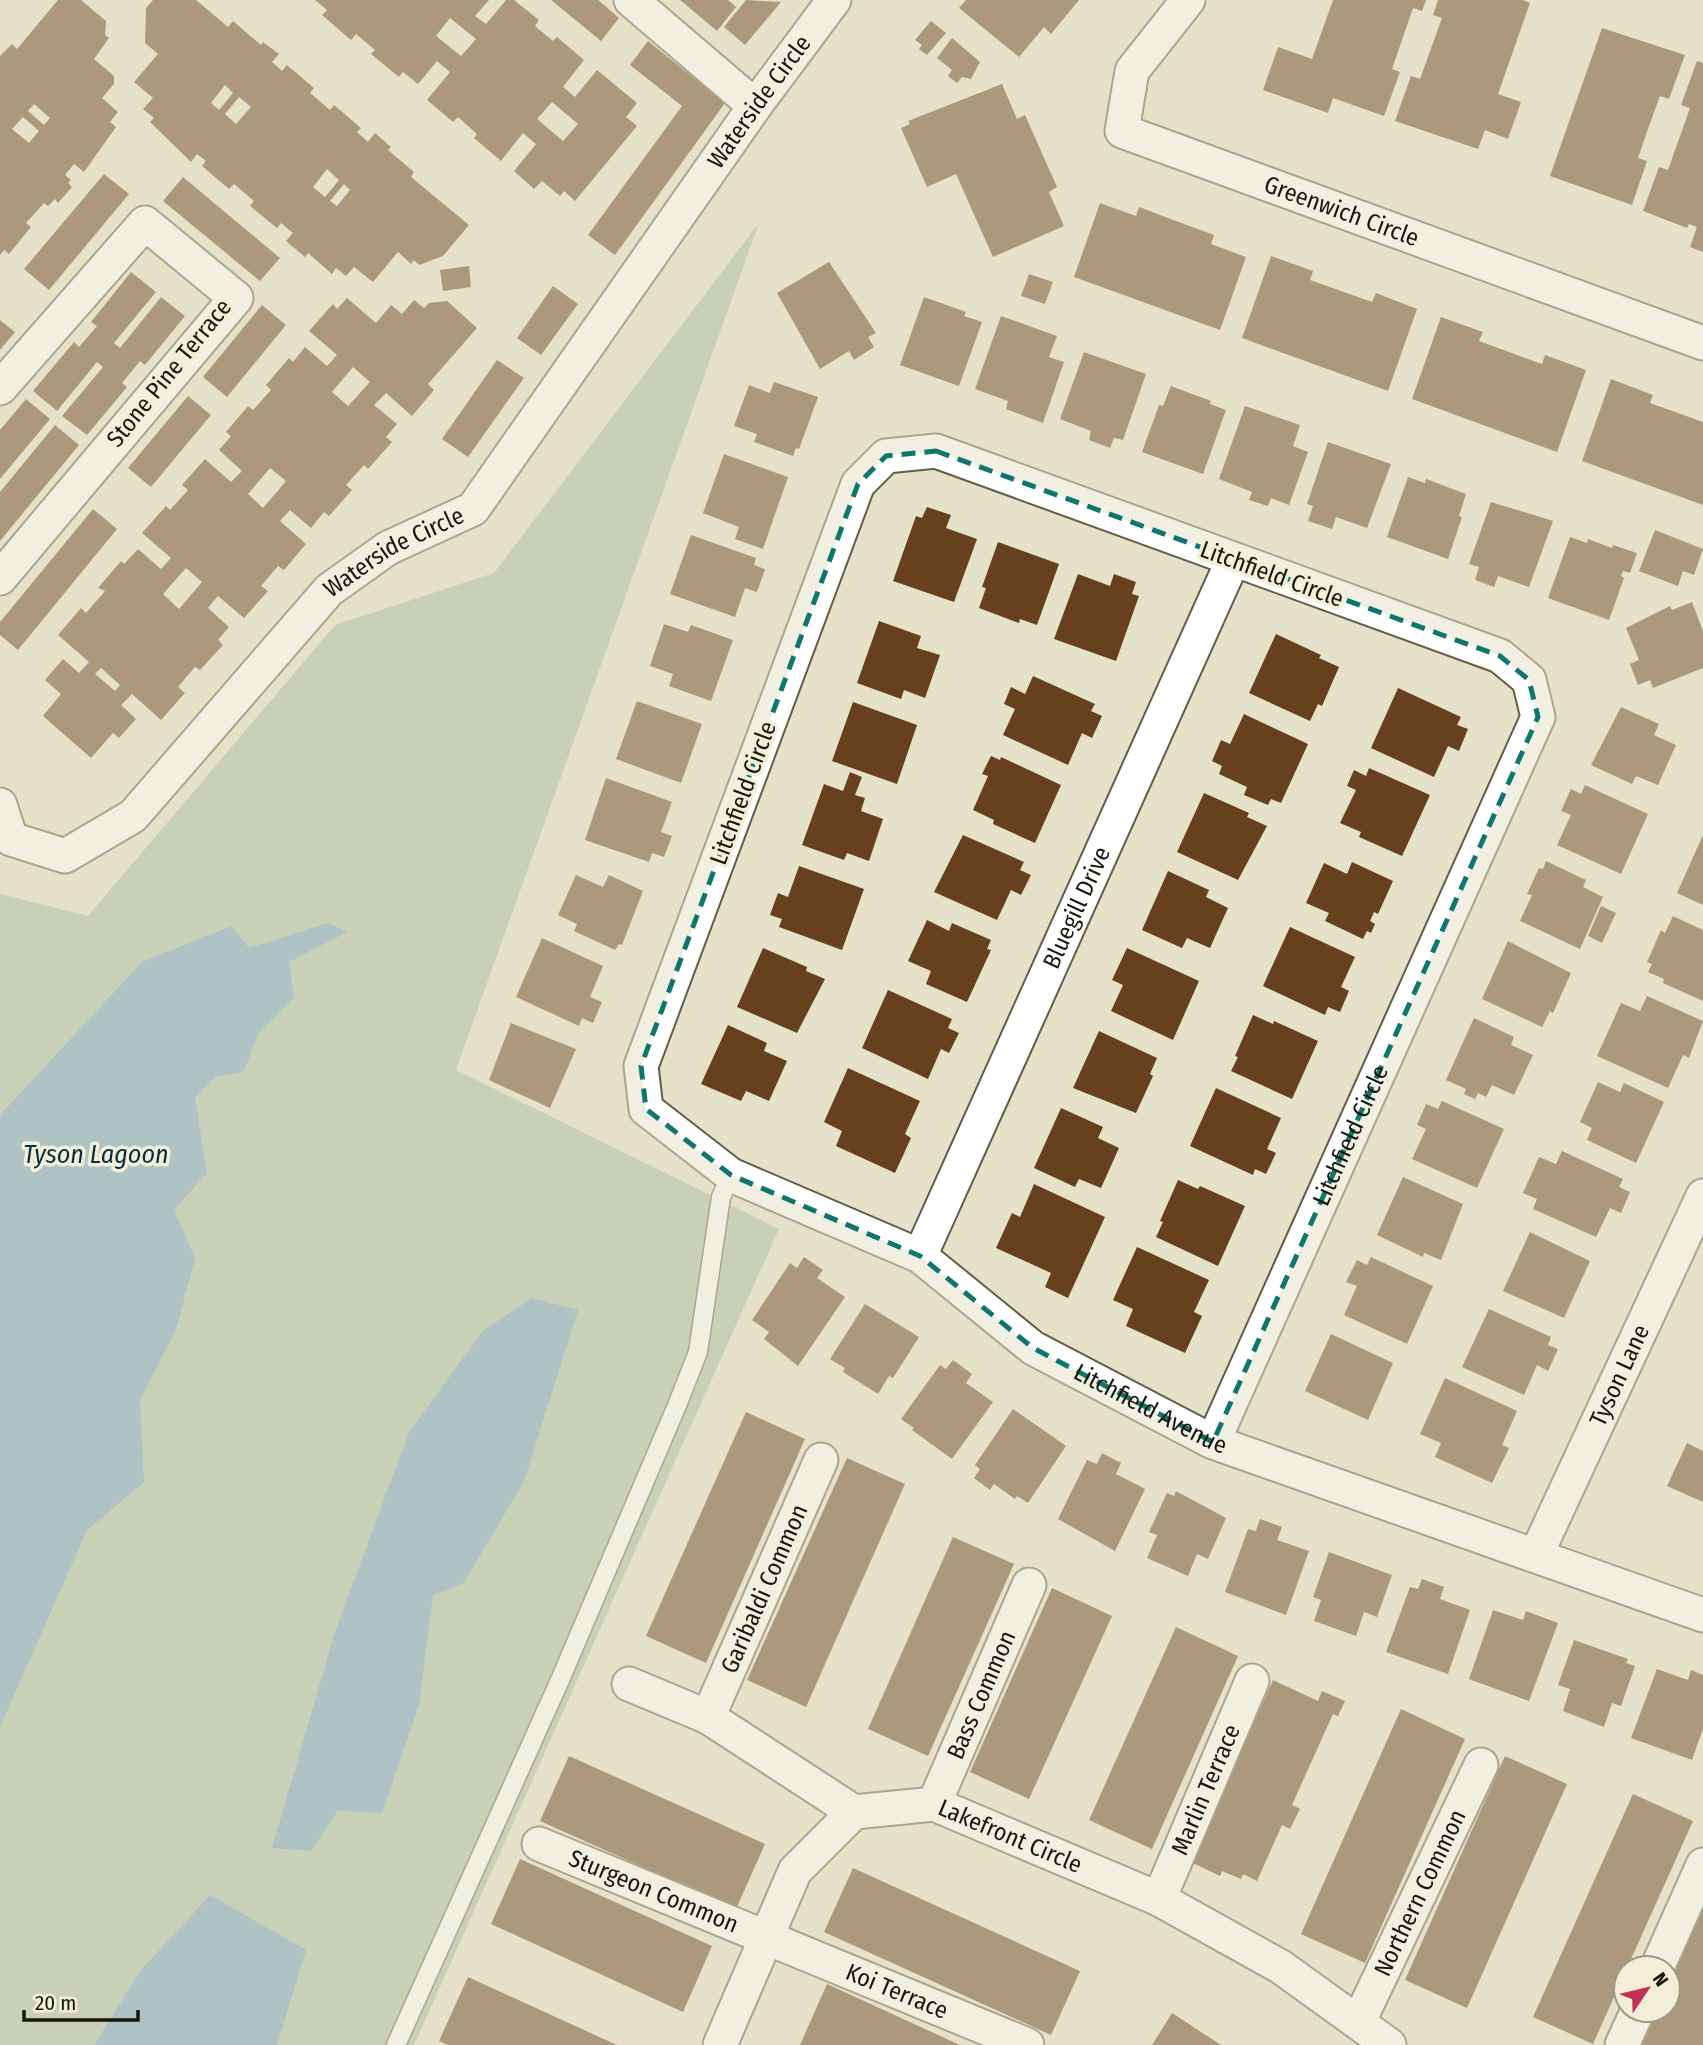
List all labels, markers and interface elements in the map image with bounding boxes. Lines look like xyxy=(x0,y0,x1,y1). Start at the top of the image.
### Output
street label: Waterside Circle xyxy=(702,30,817,174)
street label: Greenwich Circle xyxy=(1260,170,1423,252)
street label: Stone Pine Terrace xyxy=(101,293,237,453)
street label: Waterside Circle xyxy=(318,501,468,603)
street label: Litchfield Circle xyxy=(1196,535,1348,613)
street label: Litchfield Circle xyxy=(704,717,782,869)
street label: Bluegill Drive xyxy=(1037,842,1116,973)
street label: Litchfield Circle xyxy=(1307,1061,1394,1210)
water label: Tyson Lagoon xyxy=(23,1139,169,1170)
street label: Tyson Lane xyxy=(1584,1320,1655,1431)
street label: Litchfield Avenue xyxy=(1069,1358,1230,1460)
street label: Garibaldi Common xyxy=(715,1500,814,1678)
street label: Bass Common xyxy=(941,1626,1022,1763)
street label: Marlin Terrace xyxy=(1166,1720,1246,1859)
street label: Lakefront Circle xyxy=(934,1793,1086,1879)
street label: Northern Common xyxy=(1368,1805,1472,1981)
street label: Sturgeon Common xyxy=(565,1844,742,1939)
north arrow xyxy=(1612,1954,1682,2024)
street label: Koi Terrace xyxy=(842,1958,952,2025)
text: N xyxy=(1648,1968,1673,1991)
scale bar xyxy=(24,1979,138,2023)
text: 20 m xyxy=(35,1990,76,2016)

